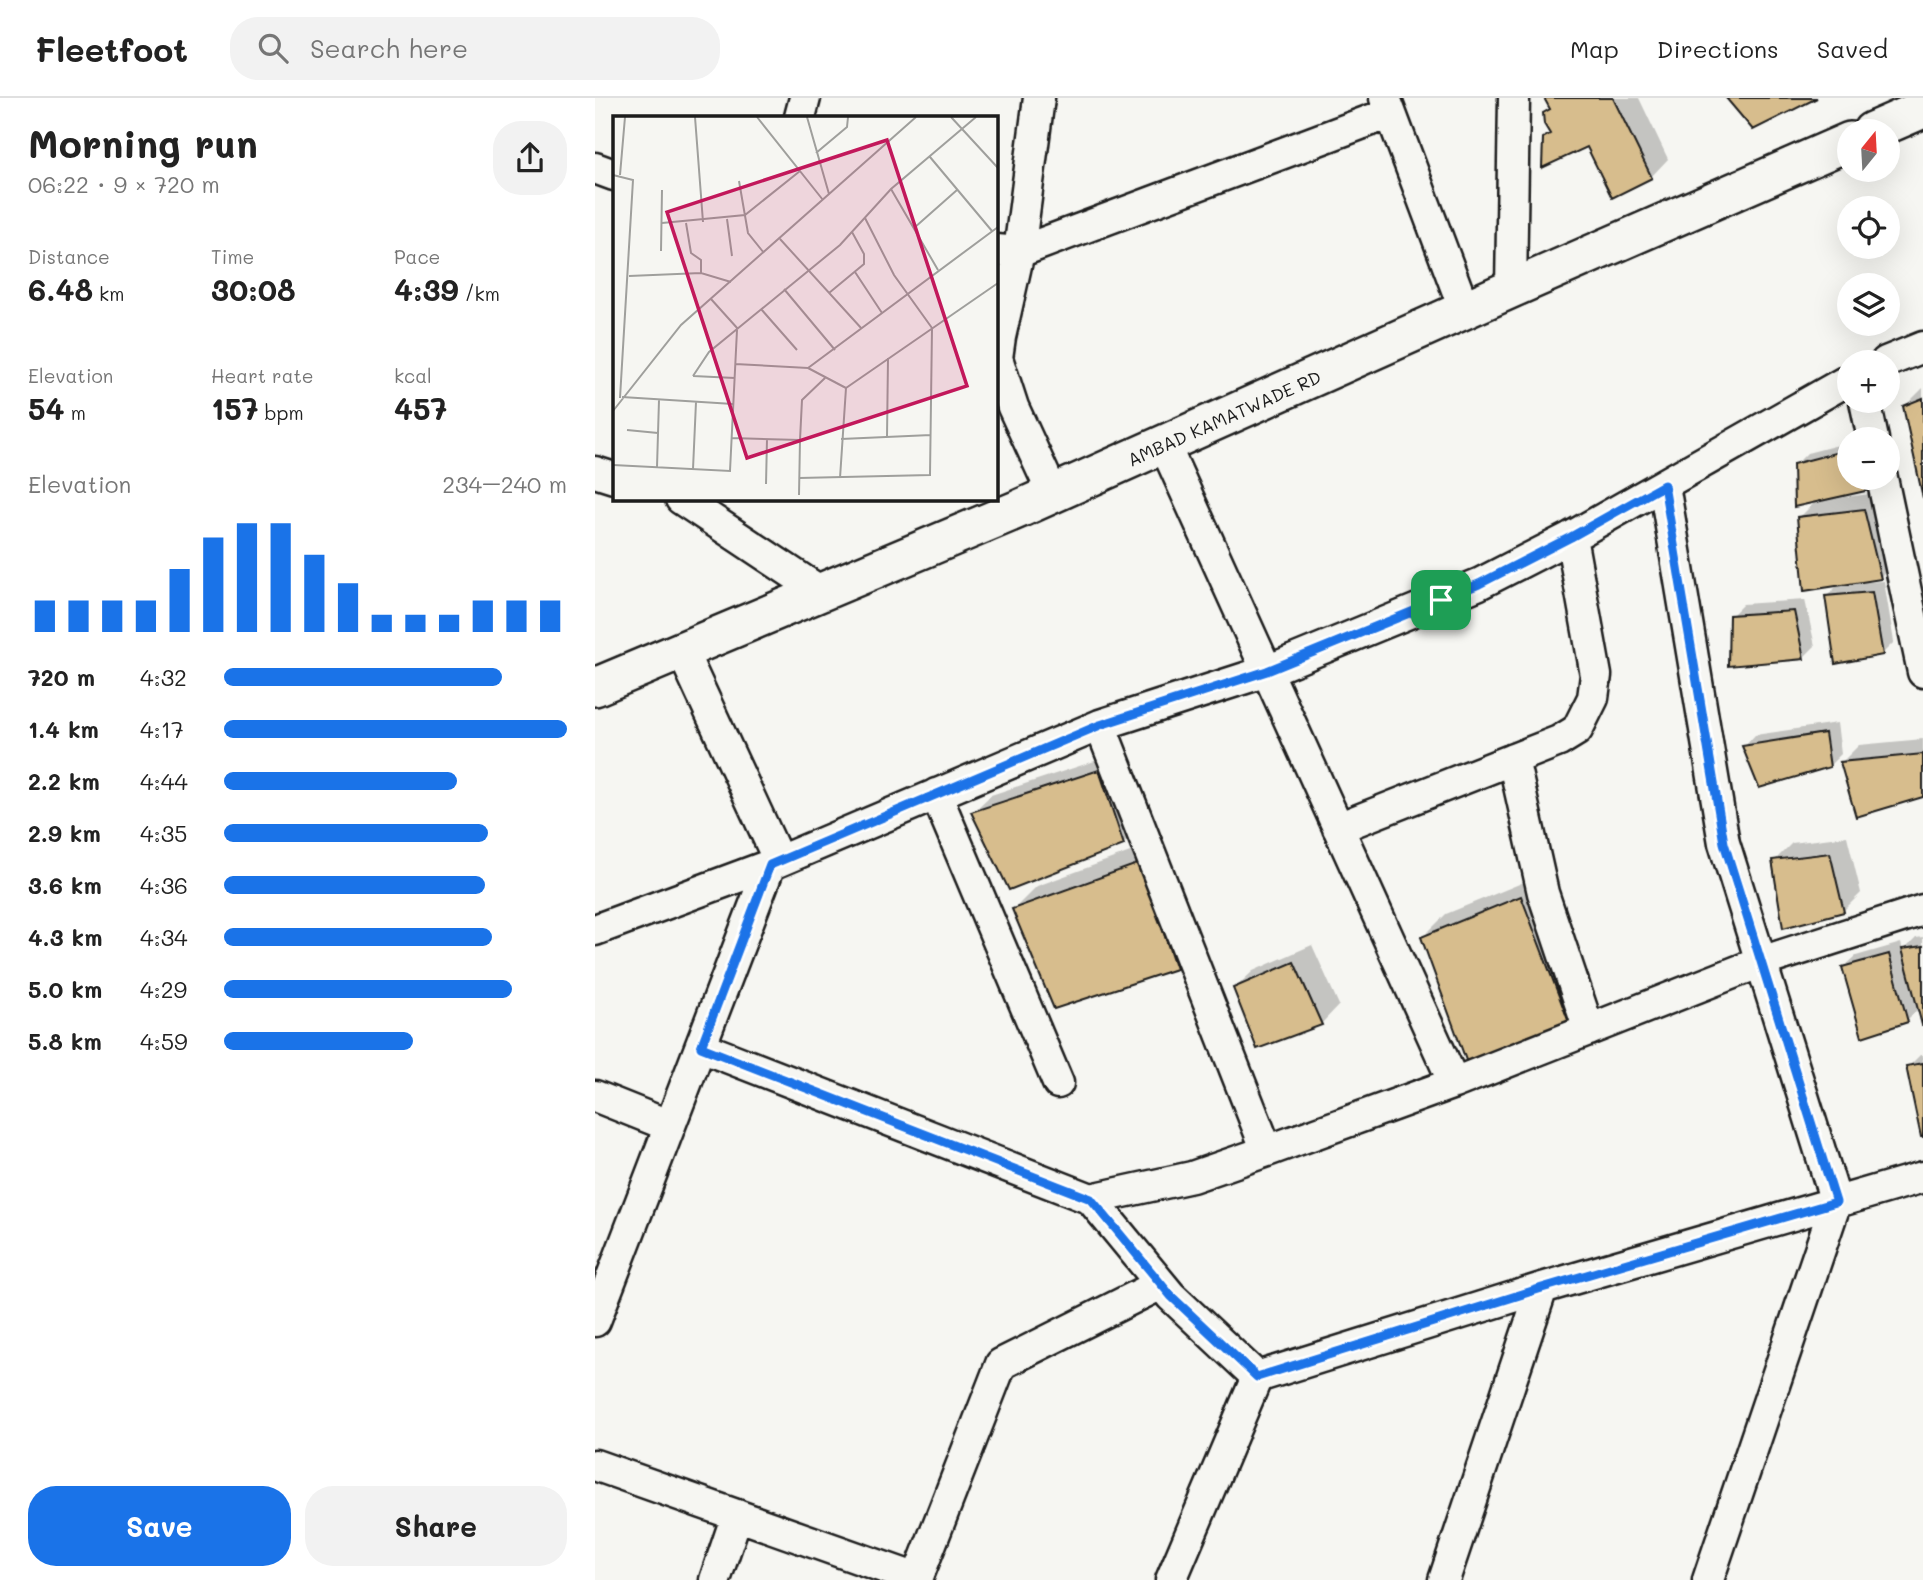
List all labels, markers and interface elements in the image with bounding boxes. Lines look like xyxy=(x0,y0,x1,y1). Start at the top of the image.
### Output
search box xyxy=(230,17,720,80)
text: Fleetfoot xyxy=(35,27,188,70)
icon: search xyxy=(254,29,292,67)
text: Search here xyxy=(310,31,468,65)
text: Map xyxy=(1570,33,1619,64)
text: Directions xyxy=(1657,33,1779,64)
text: Saved xyxy=(1817,33,1888,64)
inset map xyxy=(613,116,997,500)
text: Morning run xyxy=(28,118,258,168)
north arrow xyxy=(1837,119,1901,182)
map controls xyxy=(1837,119,1900,490)
button: share xyxy=(493,121,567,195)
text: 06:22 · 9 × 720 m xyxy=(28,169,220,199)
button: locate xyxy=(1837,196,1900,259)
text: Distance xyxy=(28,244,110,269)
text: Time xyxy=(211,244,254,269)
text: Pace xyxy=(394,244,440,269)
text: 6.48 xyxy=(28,269,93,309)
text: 30:08 xyxy=(211,269,296,309)
text: 4:39 xyxy=(394,269,459,309)
button: layers xyxy=(1837,273,1900,336)
text: km xyxy=(93,281,124,306)
text: /km xyxy=(459,281,500,306)
button: + xyxy=(1837,350,1900,413)
text: Elevation xyxy=(28,363,113,388)
text: Heart rate xyxy=(211,363,314,388)
text: kcal xyxy=(394,363,432,388)
street label: AMBAD KAMATWADE RD xyxy=(1123,364,1325,472)
text: 54 xyxy=(28,388,65,428)
text: 157 xyxy=(211,388,259,428)
text: 457 xyxy=(394,388,447,428)
text: m xyxy=(65,400,86,425)
text: bpm xyxy=(259,400,304,425)
button: − xyxy=(1837,427,1900,490)
text: Elevation xyxy=(28,469,131,499)
text: 234–240 m xyxy=(442,469,567,499)
pin xyxy=(1411,570,1471,630)
icon: arrive xyxy=(1422,581,1460,619)
text: 720 m xyxy=(28,662,95,692)
text: 4:32 xyxy=(140,662,187,692)
text: 1.4 km xyxy=(28,714,99,744)
text: 4:17 xyxy=(140,714,184,744)
text: 2.2 km xyxy=(28,766,100,796)
text: 4:44 xyxy=(140,766,188,796)
text: 2.9 km xyxy=(28,818,101,848)
text: 4:35 xyxy=(140,818,188,848)
text: 3.6 km xyxy=(28,870,102,900)
text: 4:36 xyxy=(140,870,188,900)
text: 4.3 km xyxy=(28,922,102,952)
text: 4:34 xyxy=(140,922,188,952)
text: 5.0 km xyxy=(28,974,102,1004)
text: 4:29 xyxy=(140,974,187,1004)
text: 5.8 km xyxy=(28,1026,102,1056)
text: 4:59 xyxy=(140,1026,188,1056)
button: Save xyxy=(28,1486,291,1566)
button: Share xyxy=(305,1486,567,1566)

